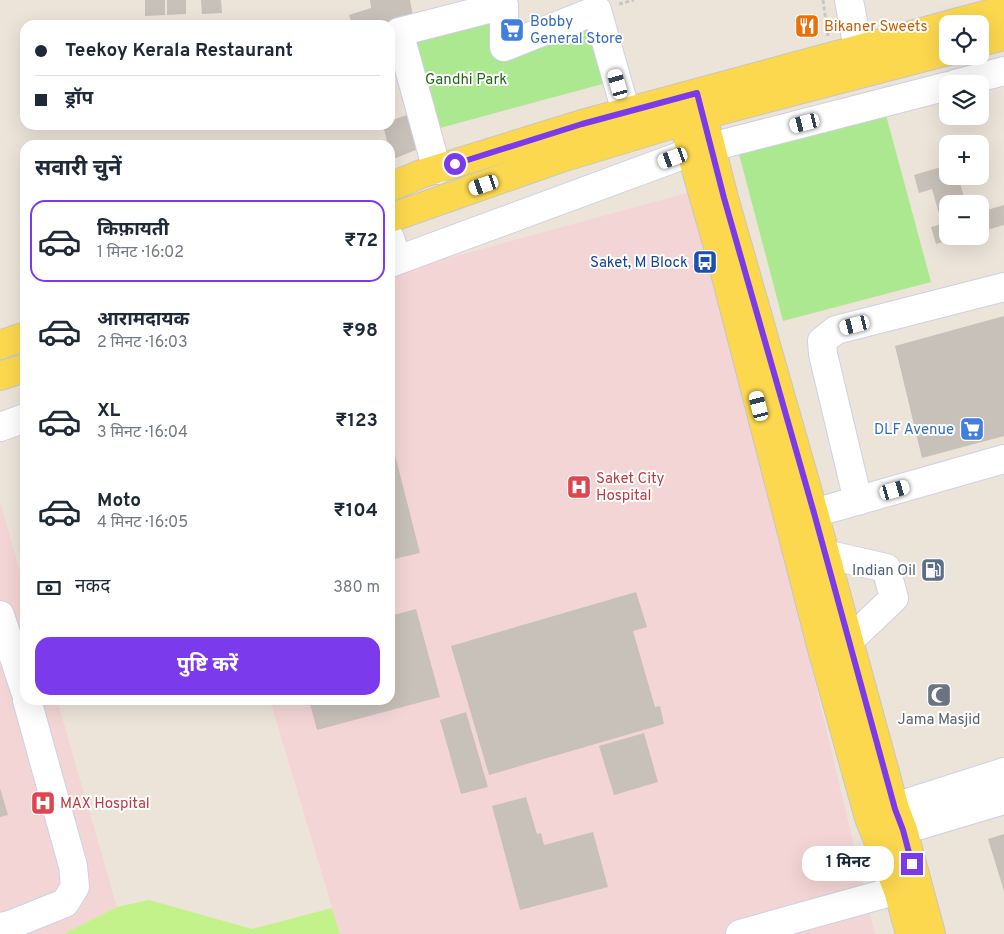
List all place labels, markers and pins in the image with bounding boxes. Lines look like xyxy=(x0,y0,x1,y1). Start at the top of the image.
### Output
place label: Bobby General Store xyxy=(530,13,623,49)
restaurant icon: Bikaner Sweets xyxy=(794,13,820,39)
supermarket icon: Bobby General Store xyxy=(499,17,525,43)
place label: Bikaner Sweets xyxy=(824,18,927,37)
bus stop icon: Saket, M Block xyxy=(692,249,718,275)
place label: Saket, M Block xyxy=(590,254,688,273)
supermarket icon: DLF Avenue xyxy=(959,416,985,442)
place label: DLF Avenue xyxy=(874,421,954,440)
place label: Saket City Hospital xyxy=(596,470,664,506)
hospital icon: Saket City Hospital xyxy=(566,474,592,500)
fuel station icon: Indian Oil xyxy=(920,557,946,583)
place label: Indian Oil xyxy=(852,562,916,581)
mosque icon: Jama Masjid xyxy=(926,682,952,708)
place label: Jama Masjid xyxy=(897,711,981,730)
hospital icon: MAX Hospital xyxy=(30,790,56,816)
place label: MAX Hospital xyxy=(60,795,150,814)

